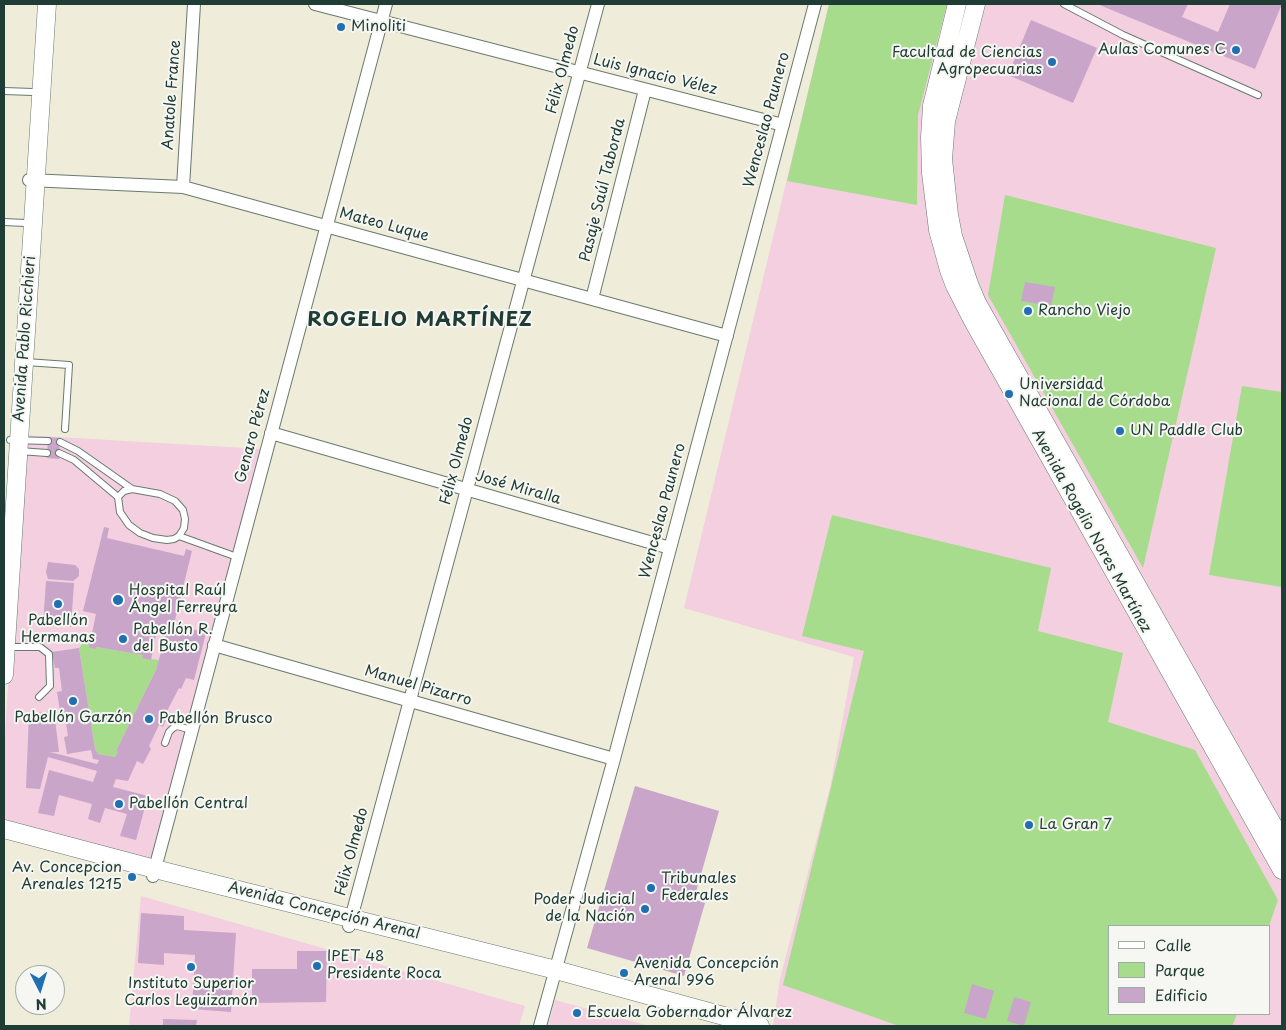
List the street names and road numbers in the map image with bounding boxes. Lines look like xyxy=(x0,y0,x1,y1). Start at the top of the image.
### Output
street label: Félix Olmedo xyxy=(543,24,583,116)
street label: Anatole France xyxy=(159,39,185,151)
street label: Wenceslao Paunero xyxy=(740,50,794,190)
street label: Luis Ignacio Vélez xyxy=(591,51,719,99)
street label: Pasaje Saúl Taborda xyxy=(576,116,630,264)
street label: Mateo Luque xyxy=(337,204,431,246)
street label: Avenida Pablo Ricchieri xyxy=(10,255,40,423)
street label: Genaro Pérez xyxy=(232,387,274,485)
street label: Félix Olmedo xyxy=(437,415,477,507)
street label: Avenida Rogelio Nores Martínez xyxy=(1027,426,1155,636)
street label: Wenceslao Paunero xyxy=(636,441,690,581)
street label: José Miralla xyxy=(473,467,563,509)
street label: Manuel Pizarro xyxy=(362,662,474,710)
street label: Félix Olmedo xyxy=(332,806,372,898)
street label: Avenida Concepción Arenal xyxy=(226,878,422,944)

